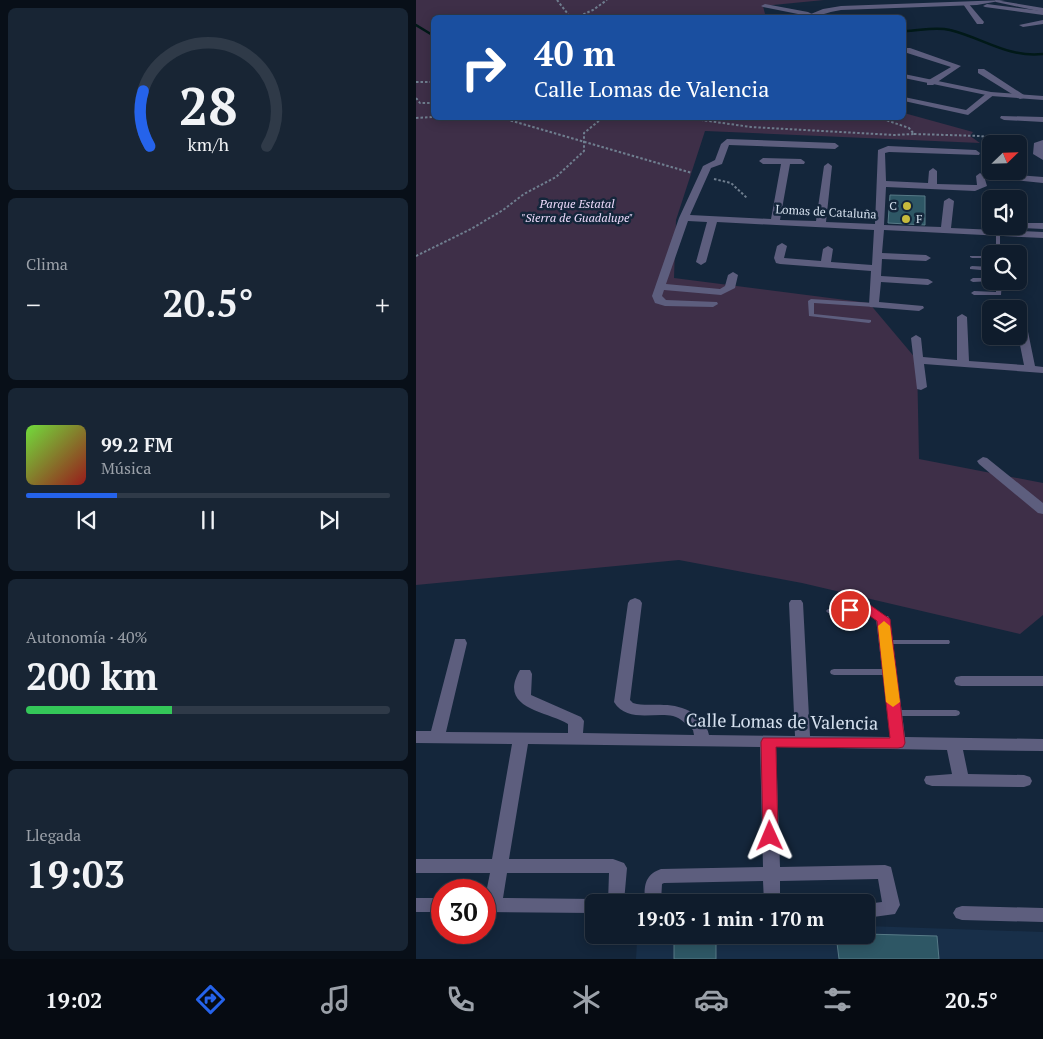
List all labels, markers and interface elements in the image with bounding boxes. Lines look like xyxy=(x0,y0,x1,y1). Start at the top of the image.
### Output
text: 40 m xyxy=(534,30,615,76)
icon: right xyxy=(451,35,516,100)
text: 28 xyxy=(179,71,237,140)
text: Calle Lomas de Valencia xyxy=(534,74,769,103)
text: km/h xyxy=(187,132,229,156)
north arrow xyxy=(982,135,1027,180)
map controls xyxy=(982,135,1027,345)
button: sound xyxy=(982,190,1027,235)
park label: Parque Estatal "Sierra de Guadalupe" xyxy=(521,196,633,225)
place label: C xyxy=(889,198,897,213)
marker: C xyxy=(901,200,913,212)
street label: Lomas de Cataluña xyxy=(775,201,877,222)
place label: F xyxy=(916,211,923,226)
marker: F xyxy=(900,213,912,225)
button: search xyxy=(982,245,1027,290)
text: Clima xyxy=(26,253,68,275)
text: 20.5° xyxy=(162,278,254,328)
text: − xyxy=(26,286,41,323)
text: + xyxy=(375,286,390,323)
button: layers xyxy=(982,300,1027,345)
text: 99.2 FM xyxy=(101,432,173,457)
text: Música xyxy=(101,457,151,479)
icon: previous xyxy=(73,506,101,534)
icon: pause xyxy=(194,506,222,534)
icon: next xyxy=(315,506,343,534)
pin xyxy=(829,589,871,631)
icon: arrive xyxy=(836,596,864,624)
text: Autonomía · 40% xyxy=(26,626,148,648)
text: 200 km xyxy=(26,651,158,701)
street label: Calle Lomas de Valencia xyxy=(686,707,878,735)
position arrow xyxy=(743,809,795,861)
text: Llegada xyxy=(26,824,81,846)
text: 19:03 xyxy=(26,849,125,899)
speed limit sign: 30 xyxy=(431,879,496,944)
text: 19:03 · 1 min · 170 m xyxy=(636,906,824,931)
icon: directions xyxy=(193,982,228,1017)
icon: music xyxy=(318,982,353,1017)
icon: phone xyxy=(443,982,478,1017)
icon: climate xyxy=(569,982,604,1017)
icon: car xyxy=(694,982,729,1017)
icon: filters xyxy=(820,982,855,1017)
text: 19:02 xyxy=(45,985,102,1014)
text: 20.5° xyxy=(945,985,998,1014)

